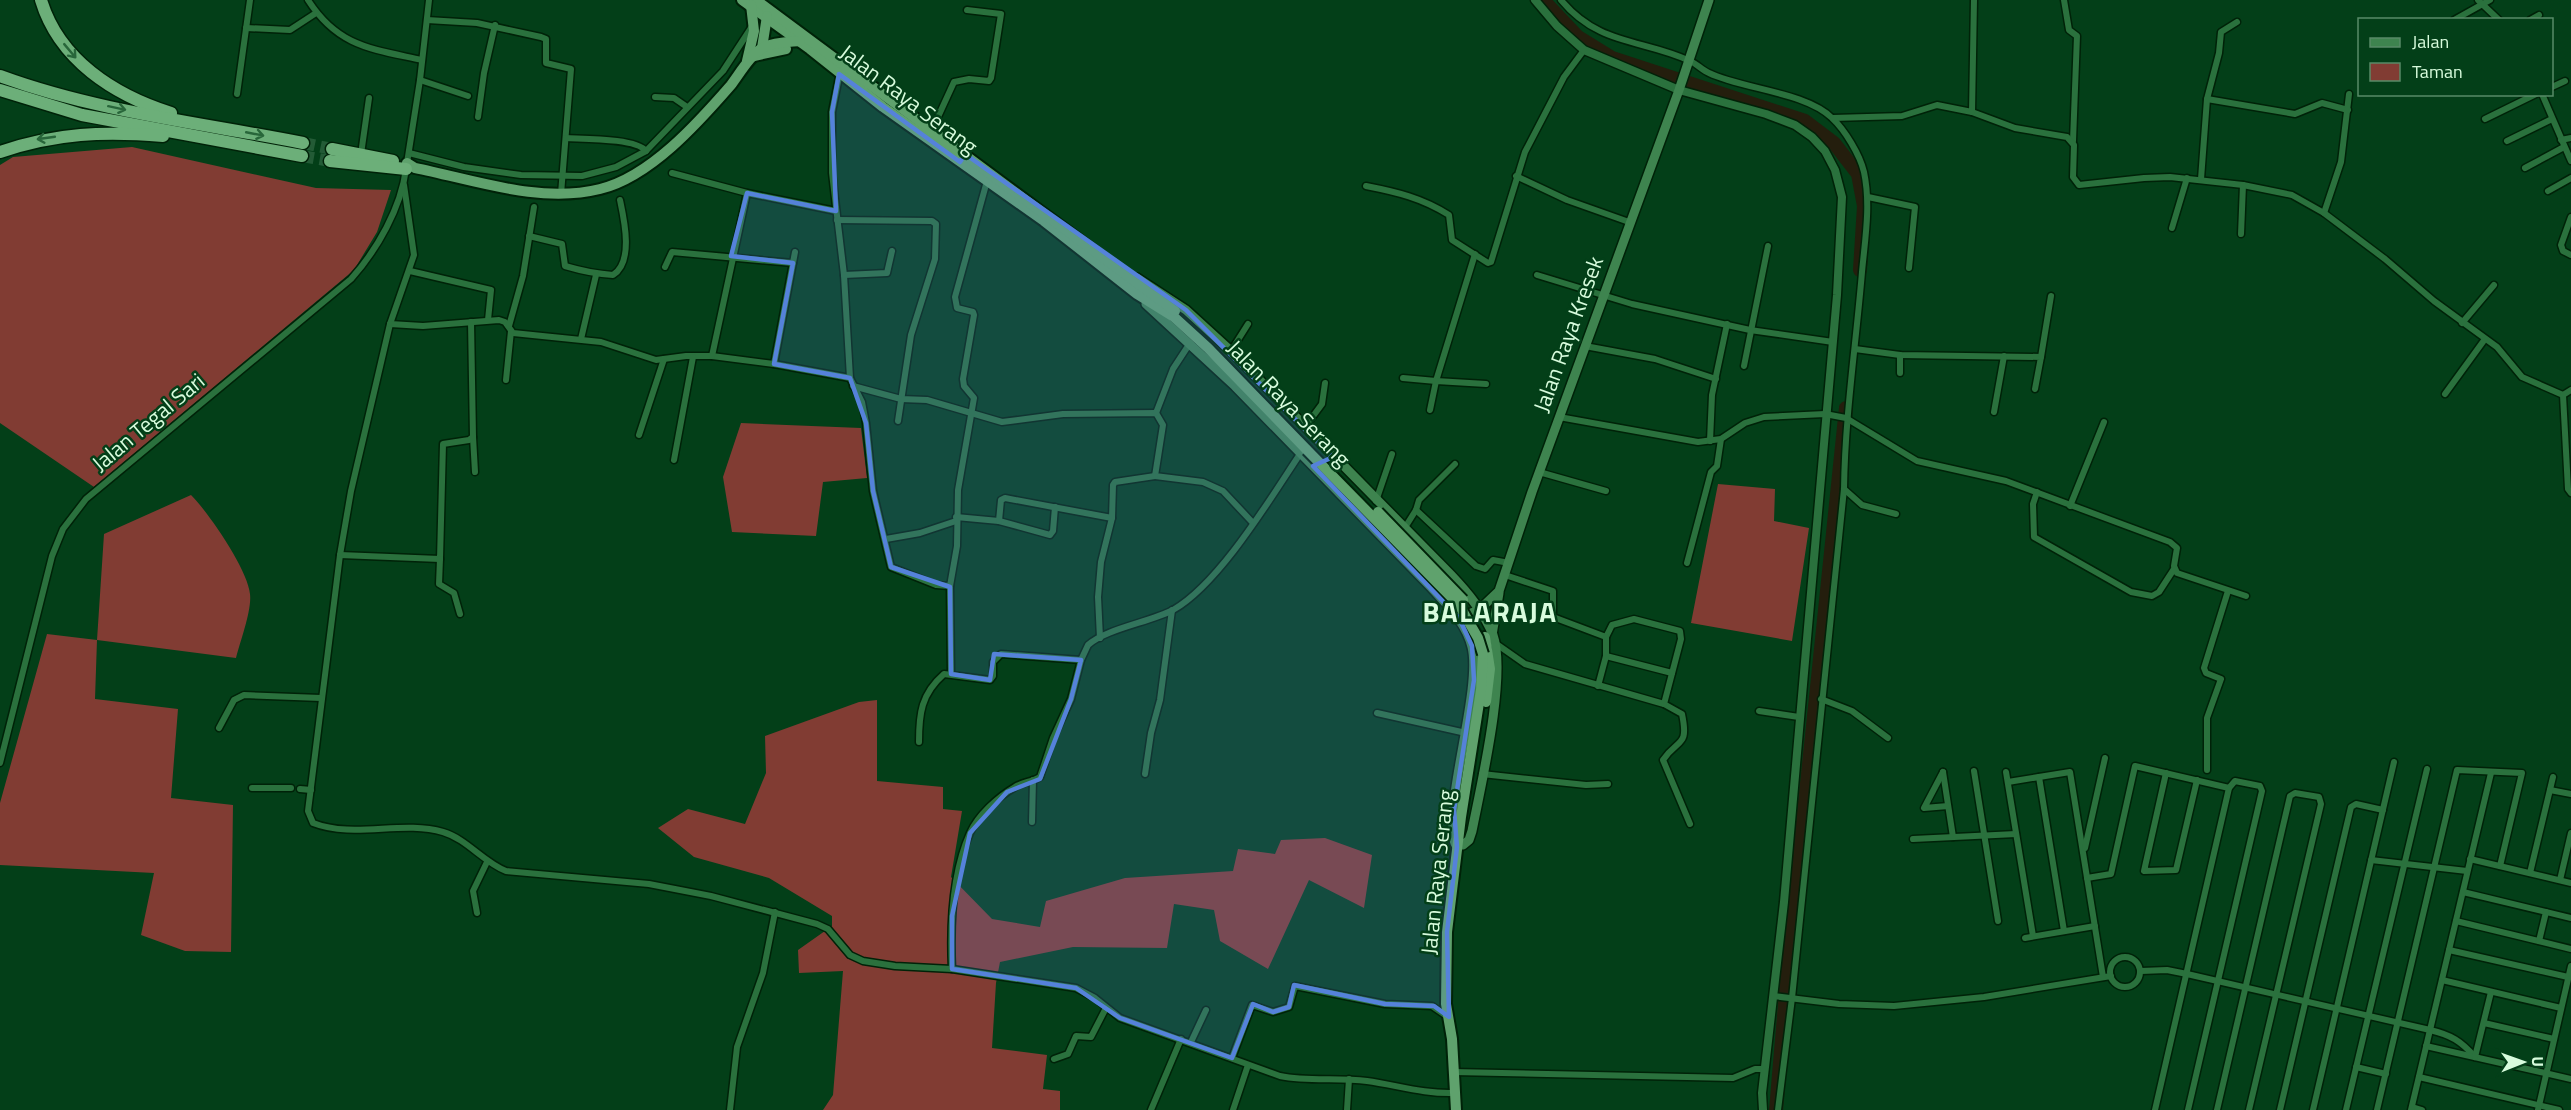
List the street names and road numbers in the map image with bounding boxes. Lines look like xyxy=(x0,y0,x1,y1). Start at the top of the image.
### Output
street label: Jalan Raya Serang xyxy=(833,36,985,162)
street label: Jalan Raya Kresek xyxy=(1524,251,1612,417)
street label: Jalan Raya Serang xyxy=(1219,332,1359,474)
street label: Jalan Tegal Sari xyxy=(84,364,212,480)
street label: Jalan Raya Serang xyxy=(1411,788,1463,956)

